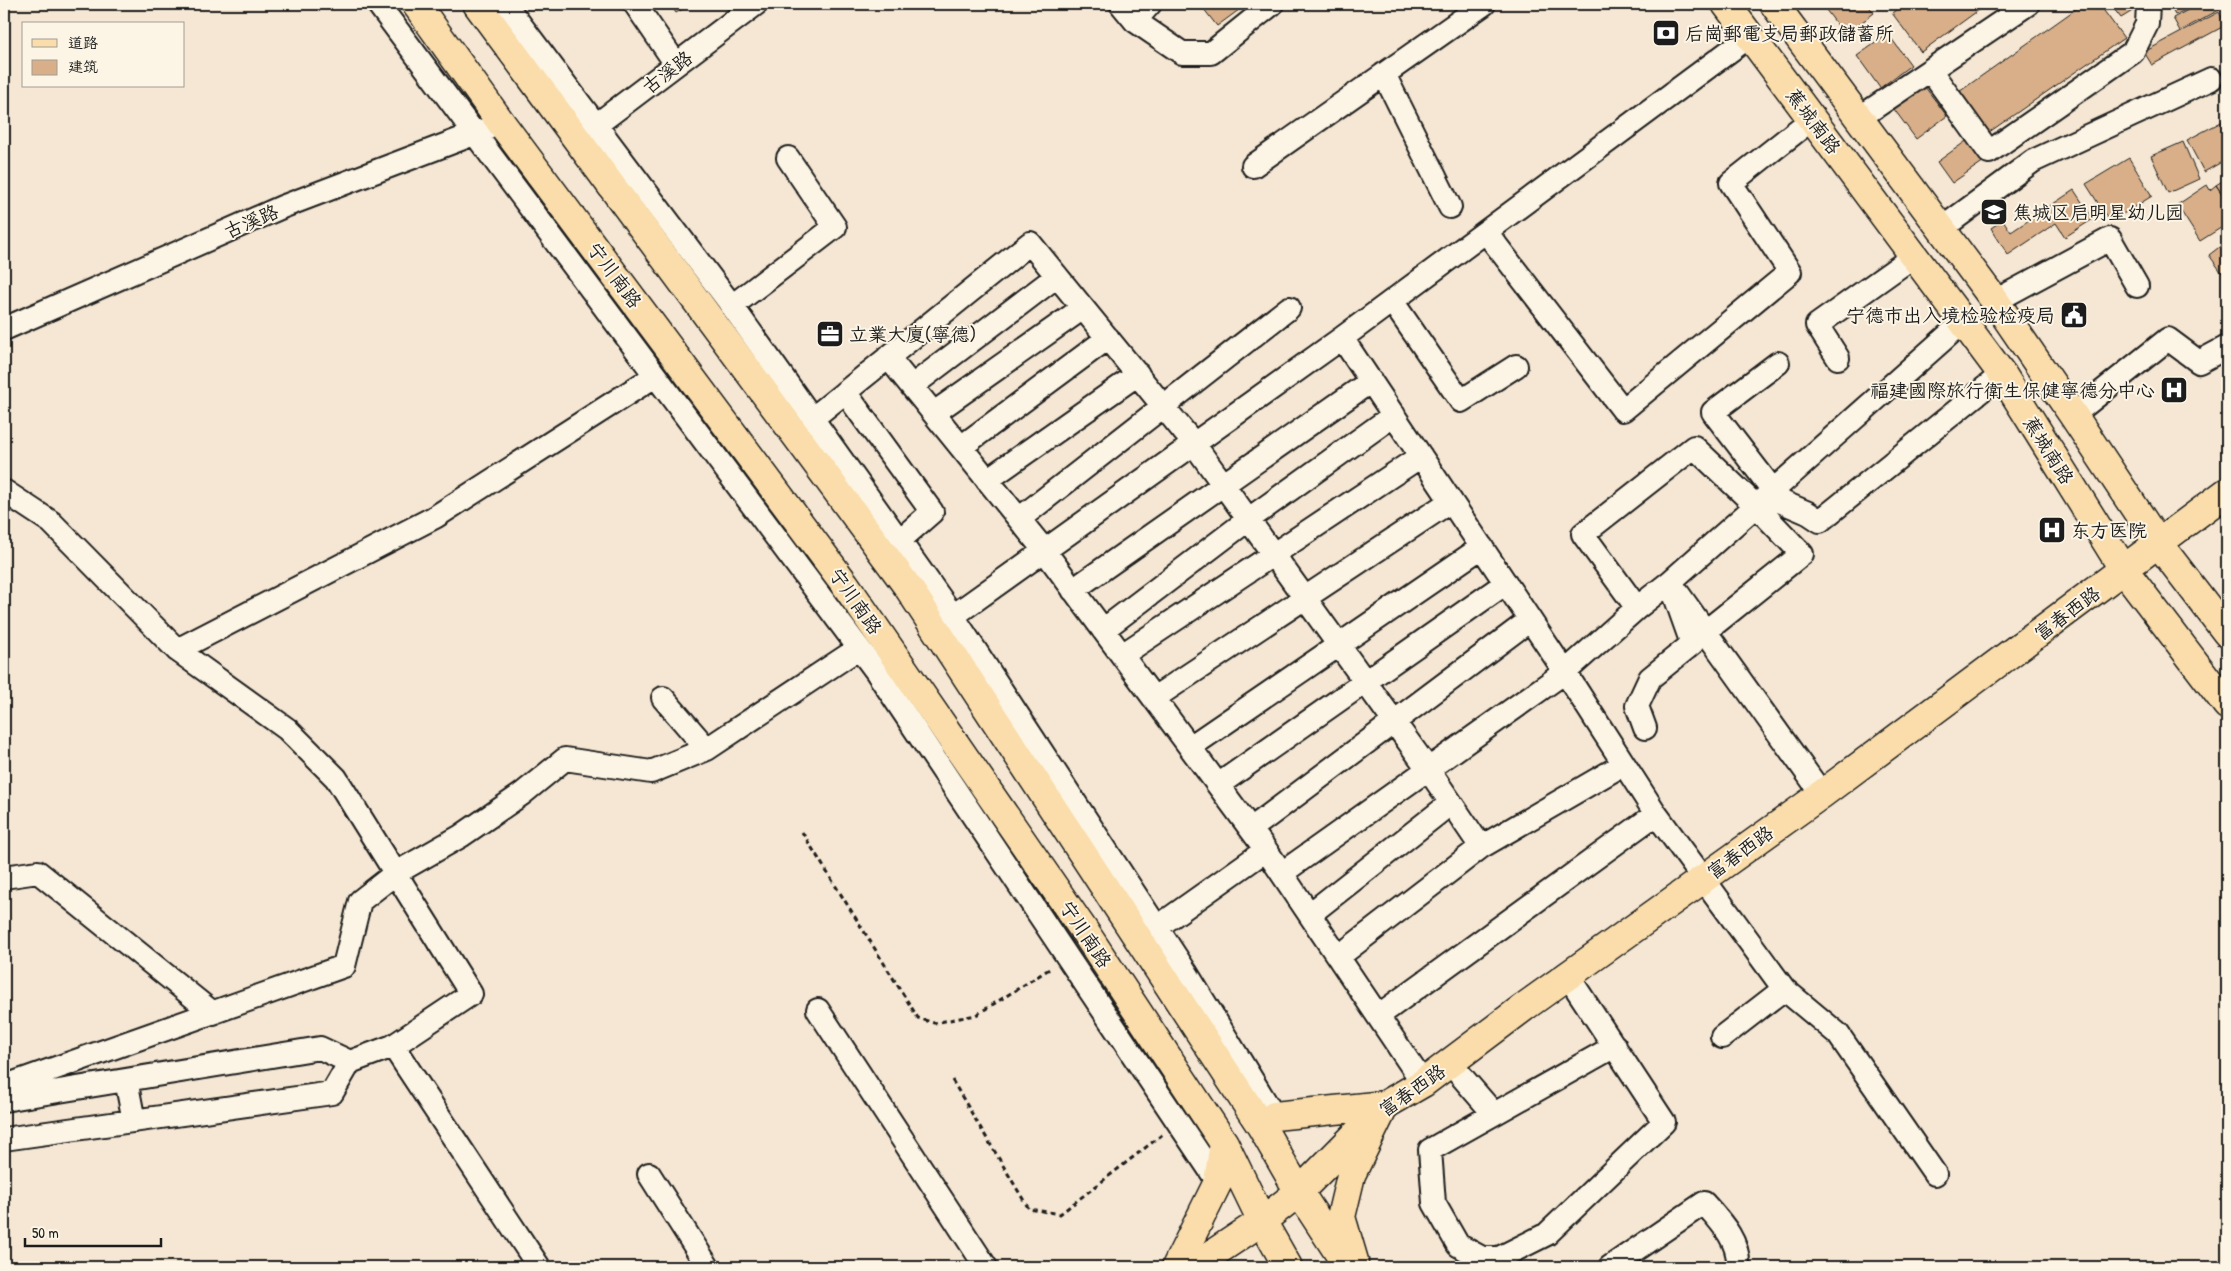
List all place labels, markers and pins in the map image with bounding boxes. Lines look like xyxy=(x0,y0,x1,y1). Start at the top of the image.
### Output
bank icon: 后崗郵電支局郵政儲蓄所 xyxy=(1651,18,1681,48)
place label: 后崗郵電支局郵政儲蓄所 xyxy=(1685,20,1894,46)
school or university icon: 焦城区启明星幼儿园 xyxy=(1979,197,2009,227)
place label: 焦城区启明星幼儿园 xyxy=(2013,199,2184,225)
public building icon: 宁德市出入境检验检疫局 xyxy=(2059,300,2089,330)
place label: 宁德市出入境检验检疫局 xyxy=(1846,302,2055,328)
office icon: 立業大廈(寧德) xyxy=(815,319,845,349)
place label: 立業大廈(寧德) xyxy=(849,321,976,347)
hospital icon: 福建國際旅行衛生保健寧德分中心 xyxy=(2159,375,2189,405)
place label: 福建國際旅行衛生保健寧德分中心 xyxy=(1870,377,2155,403)
hospital icon: 东方医院 xyxy=(2037,515,2067,545)
place label: 东方医院 xyxy=(2071,517,2147,543)

